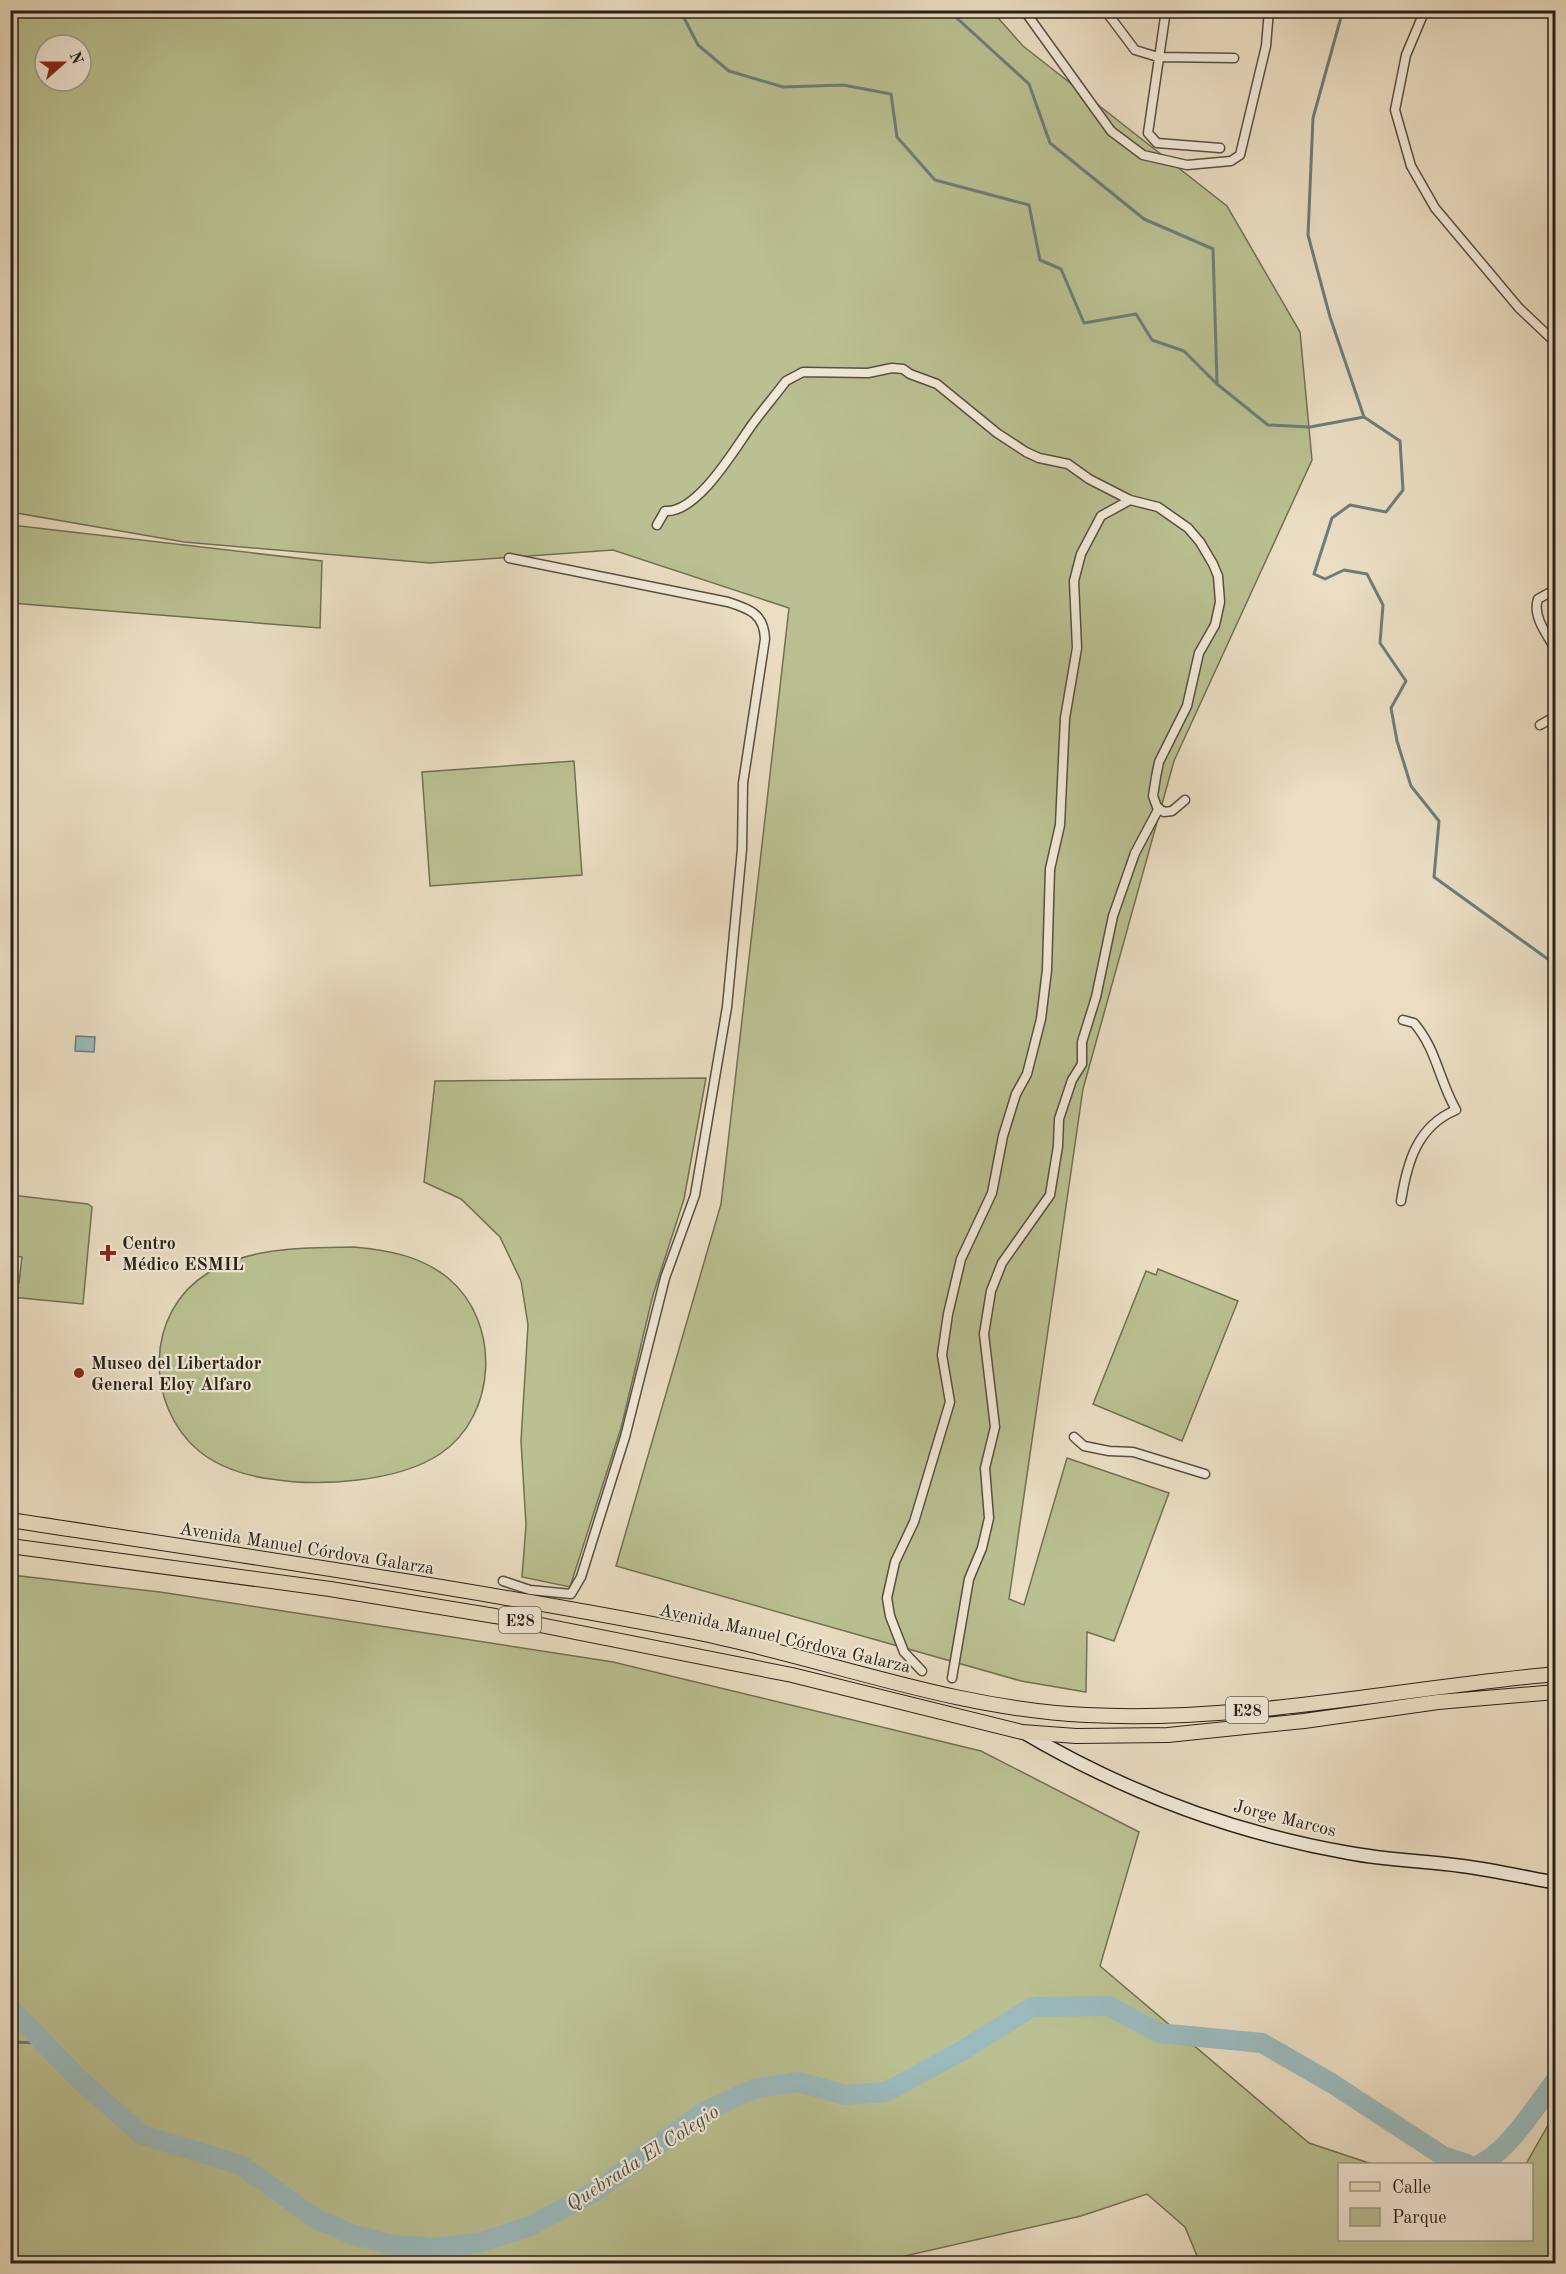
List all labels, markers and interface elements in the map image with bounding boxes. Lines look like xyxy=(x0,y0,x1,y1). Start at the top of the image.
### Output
north arrow xyxy=(33,33,93,93)
text: N xyxy=(65,50,85,68)
place label: Centro Médico ESMIL xyxy=(122,1235,244,1274)
marker: Centro Médico ESMIL xyxy=(99,1244,117,1262)
place label: Museo del Libertador General Eloy Alfaro xyxy=(91,1355,262,1394)
marker: Museo del Libertador General Eloy Alfaro xyxy=(72,1366,86,1380)
street label: Avenida Manuel Córdova Galarza xyxy=(178,1520,436,1578)
street label: Avenida Manuel Córdova Galarza xyxy=(657,1601,912,1677)
road number: E28 xyxy=(499,1607,541,1633)
road number: E28 xyxy=(1226,1697,1268,1723)
street label: Jorge Marcos xyxy=(1232,1798,1338,1840)
water label: Quebrada El Colegio xyxy=(563,2102,723,2215)
legend xyxy=(1338,2163,1533,2241)
text: Calle xyxy=(1392,2179,1431,2197)
text: Parque xyxy=(1392,2209,1447,2227)

